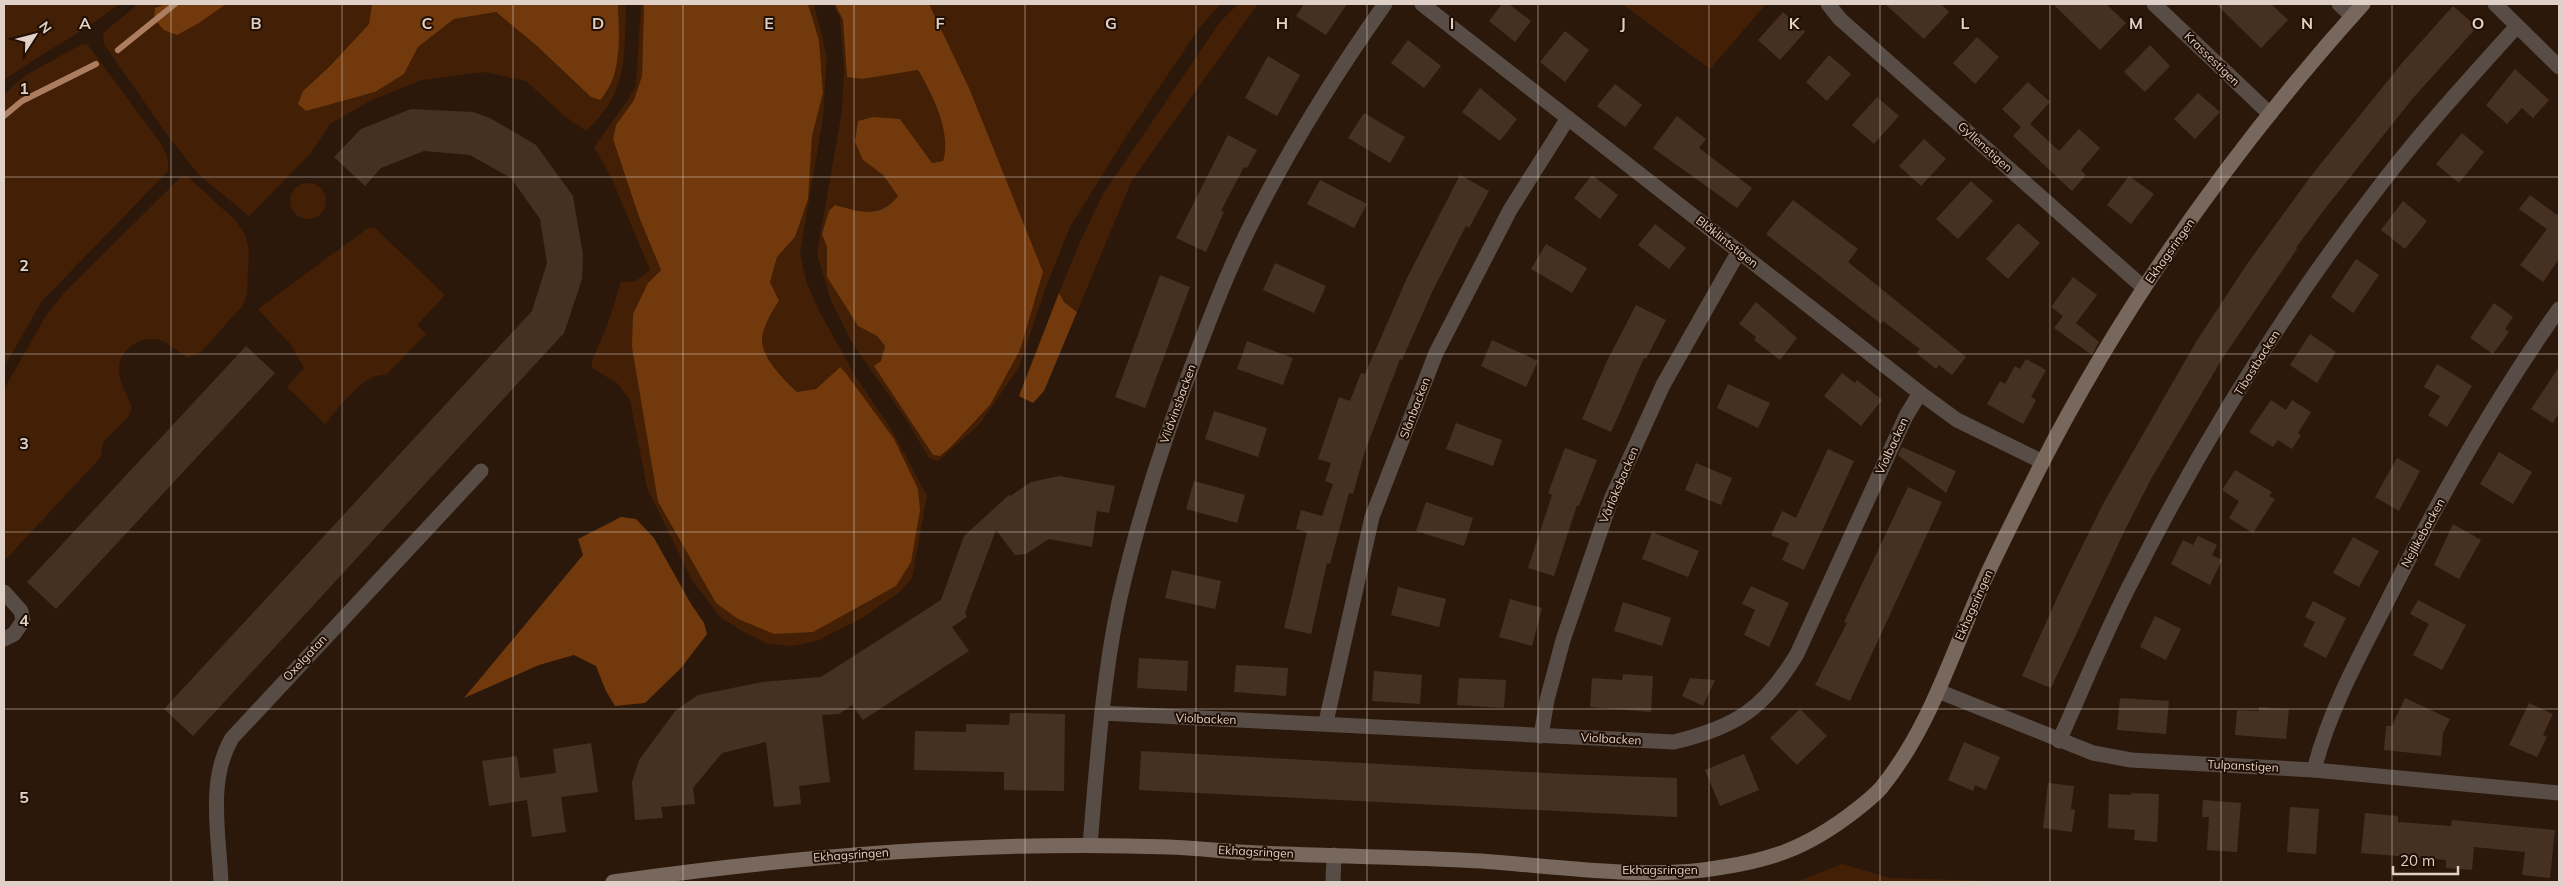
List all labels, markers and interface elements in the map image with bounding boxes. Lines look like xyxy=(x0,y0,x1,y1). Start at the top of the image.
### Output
north arrow xyxy=(10,10,60,60)
text: A xyxy=(79,13,91,33)
text: B xyxy=(250,13,262,33)
text: C xyxy=(422,13,433,33)
text: D xyxy=(592,13,604,33)
text: E xyxy=(764,13,774,33)
text: F xyxy=(935,13,945,33)
text: G xyxy=(1105,13,1117,33)
text: H xyxy=(1276,13,1288,33)
text: I xyxy=(1450,13,1454,33)
text: J xyxy=(1620,13,1626,33)
text: K xyxy=(1789,13,1801,33)
text: L xyxy=(1961,13,1970,33)
text: M xyxy=(2129,13,2143,33)
text: N xyxy=(2301,13,2313,33)
text: O xyxy=(2472,13,2484,33)
text: N xyxy=(35,18,56,37)
street label: Krassestigen xyxy=(2181,28,2243,89)
text: 1 xyxy=(19,78,29,98)
street label: Gyllenstigen xyxy=(1955,118,2016,175)
street label: Blåklintstigen xyxy=(1693,213,1762,271)
street label: Ekhagsringen xyxy=(2142,215,2197,286)
text: 2 xyxy=(19,255,29,275)
street label: Tibastbacken xyxy=(2230,327,2283,398)
street label: Vildvinsbacken xyxy=(1156,362,1199,446)
street label: Slånbacken xyxy=(1396,375,1433,441)
street label: Violbacken xyxy=(1872,415,1911,477)
text: 3 xyxy=(19,433,29,453)
street label: Vårlöksbacken xyxy=(1596,444,1641,525)
street label: Nejlikebacken xyxy=(2397,496,2448,570)
street label: Ekhagsringen xyxy=(1951,567,1996,642)
text: 4 xyxy=(19,610,29,630)
street label: Oxelgatan xyxy=(279,631,330,684)
street label: Violbacken xyxy=(1175,710,1237,727)
street label: Violbacken xyxy=(1580,729,1642,748)
street label: Tulpanstigen xyxy=(2207,756,2279,775)
text: 5 xyxy=(19,787,29,807)
street label: Ekhagsringen xyxy=(1218,842,1294,861)
street label: Ekhagsringen xyxy=(813,844,889,865)
scale bar xyxy=(2393,844,2458,876)
text: 20 m xyxy=(2400,851,2435,870)
street label: Ekhagsringen xyxy=(1622,862,1698,877)

